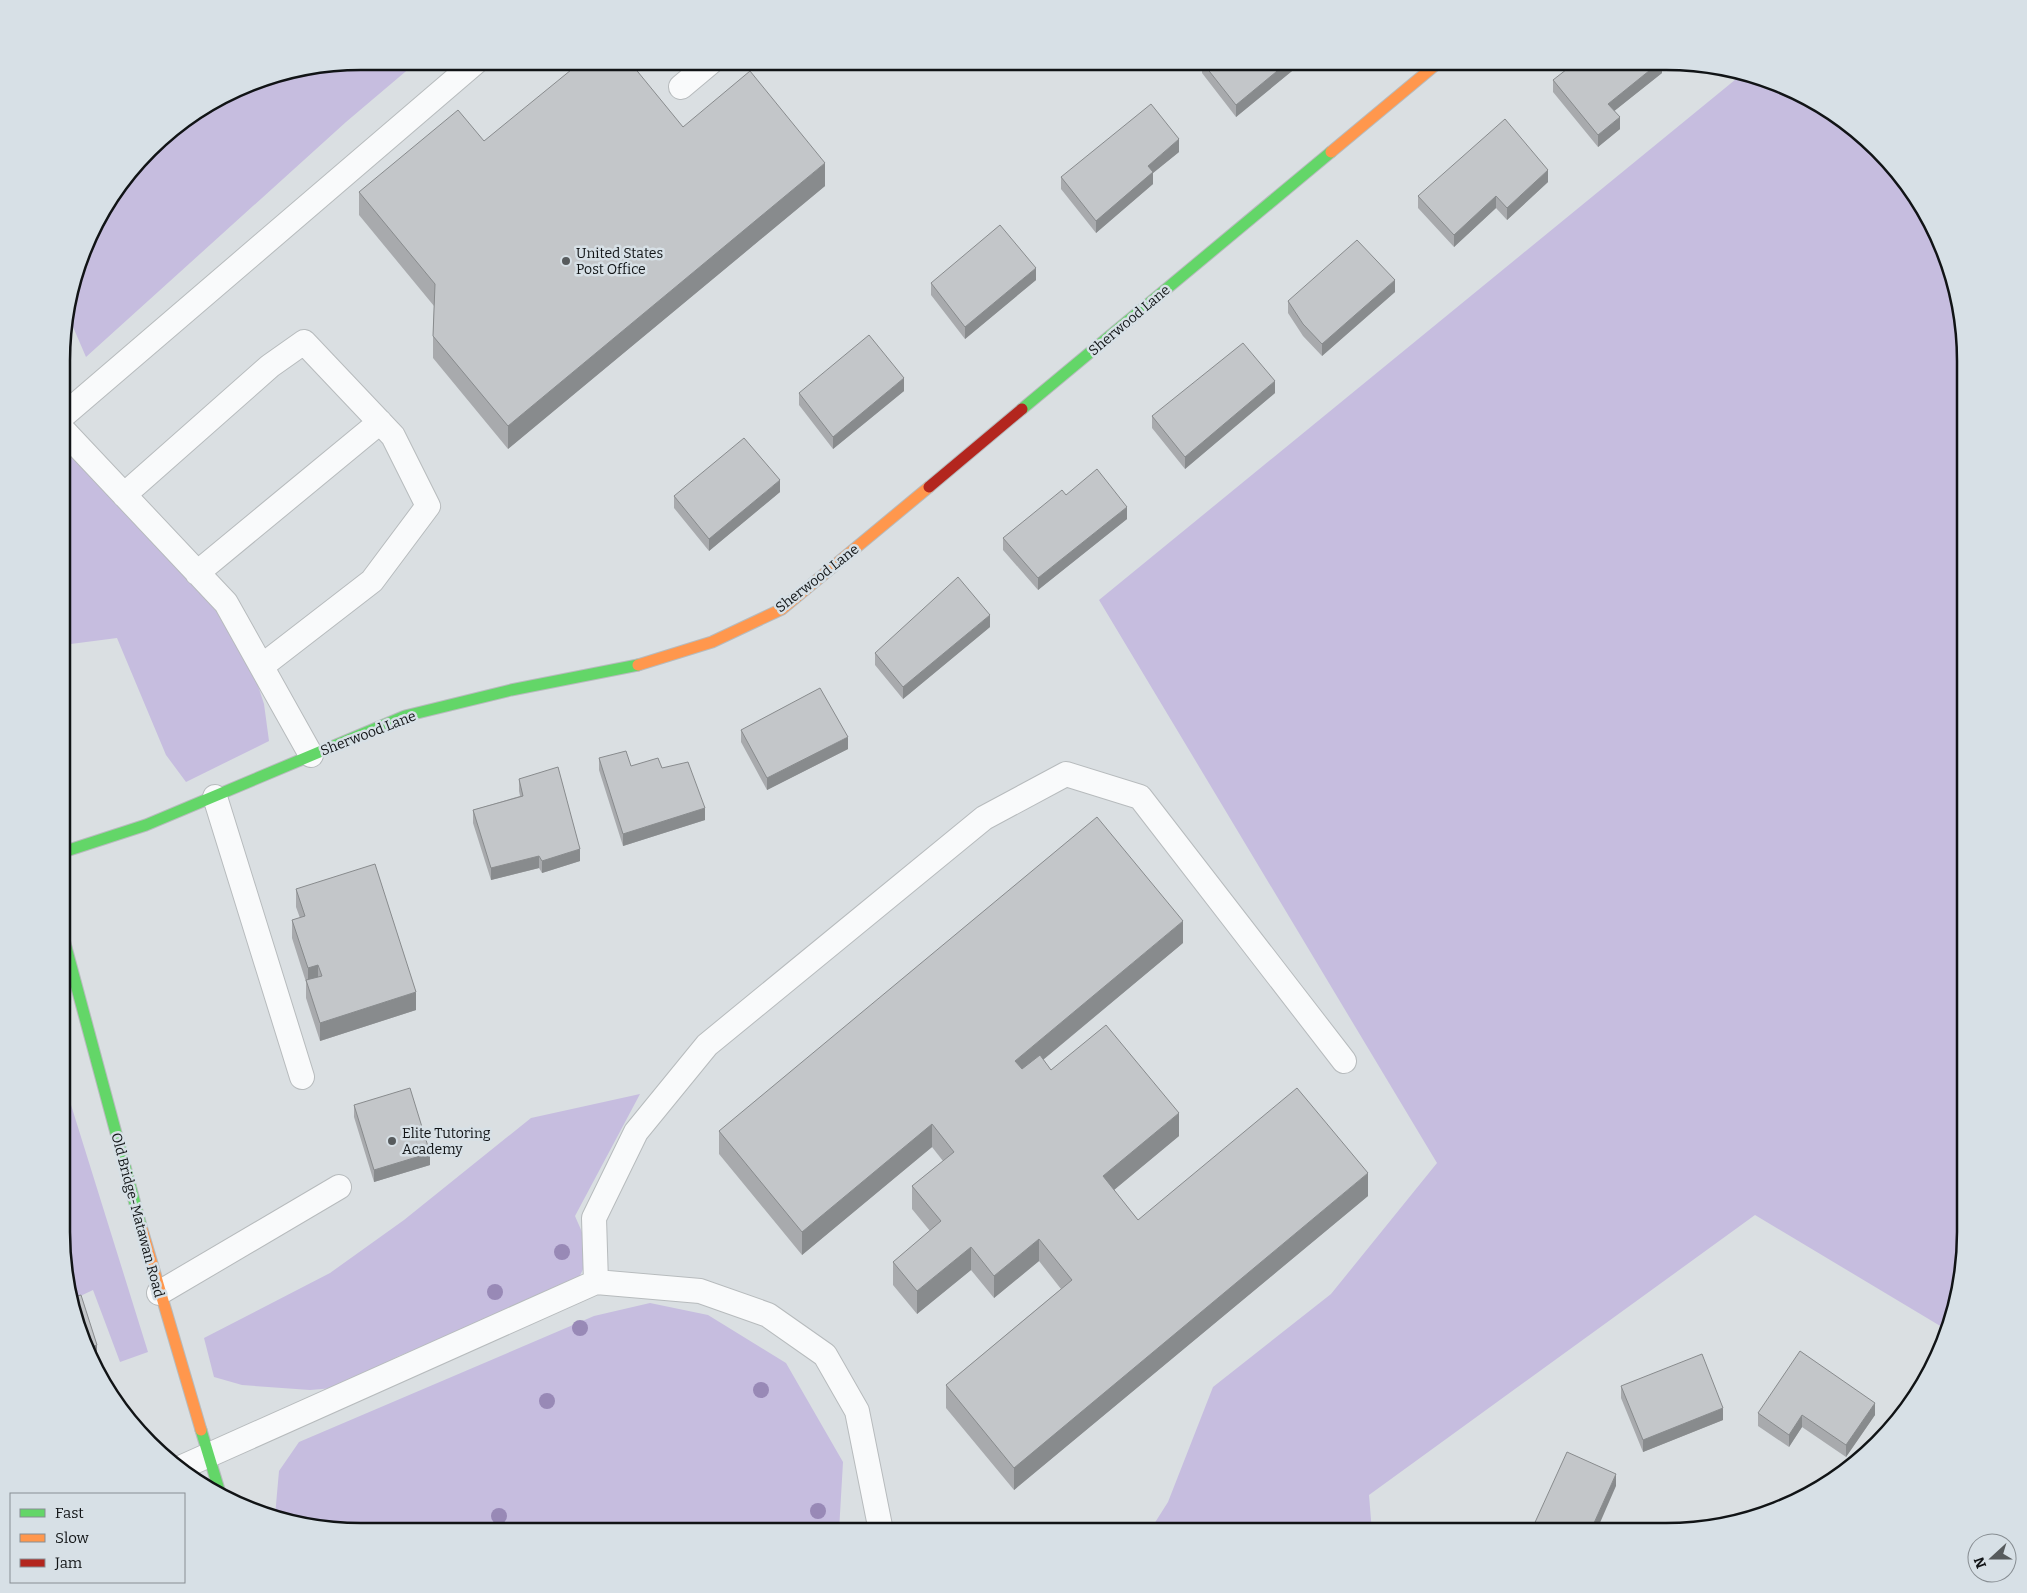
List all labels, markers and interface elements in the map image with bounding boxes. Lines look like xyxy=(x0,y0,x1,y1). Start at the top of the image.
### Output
place label: United States Post Office xyxy=(576,245,663,278)
marker: United States Post Office xyxy=(560,255,572,267)
street label: Sherwood Lane xyxy=(1085,281,1173,359)
street label: Sherwood Lane xyxy=(772,541,862,616)
street label: Sherwood Lane xyxy=(318,707,418,759)
place label: Elite Tutoring Academy xyxy=(402,1125,491,1158)
street label: Old Bridge-Matawan Road xyxy=(107,1131,168,1299)
marker: Elite Tutoring Academy xyxy=(386,1135,398,1147)
legend xyxy=(10,1493,185,1583)
text: Fast xyxy=(55,1504,84,1522)
text: Slow xyxy=(55,1529,90,1547)
north arrow xyxy=(1967,1533,2017,1583)
text: Jam xyxy=(54,1554,83,1572)
text: N xyxy=(1970,1554,1990,1571)

